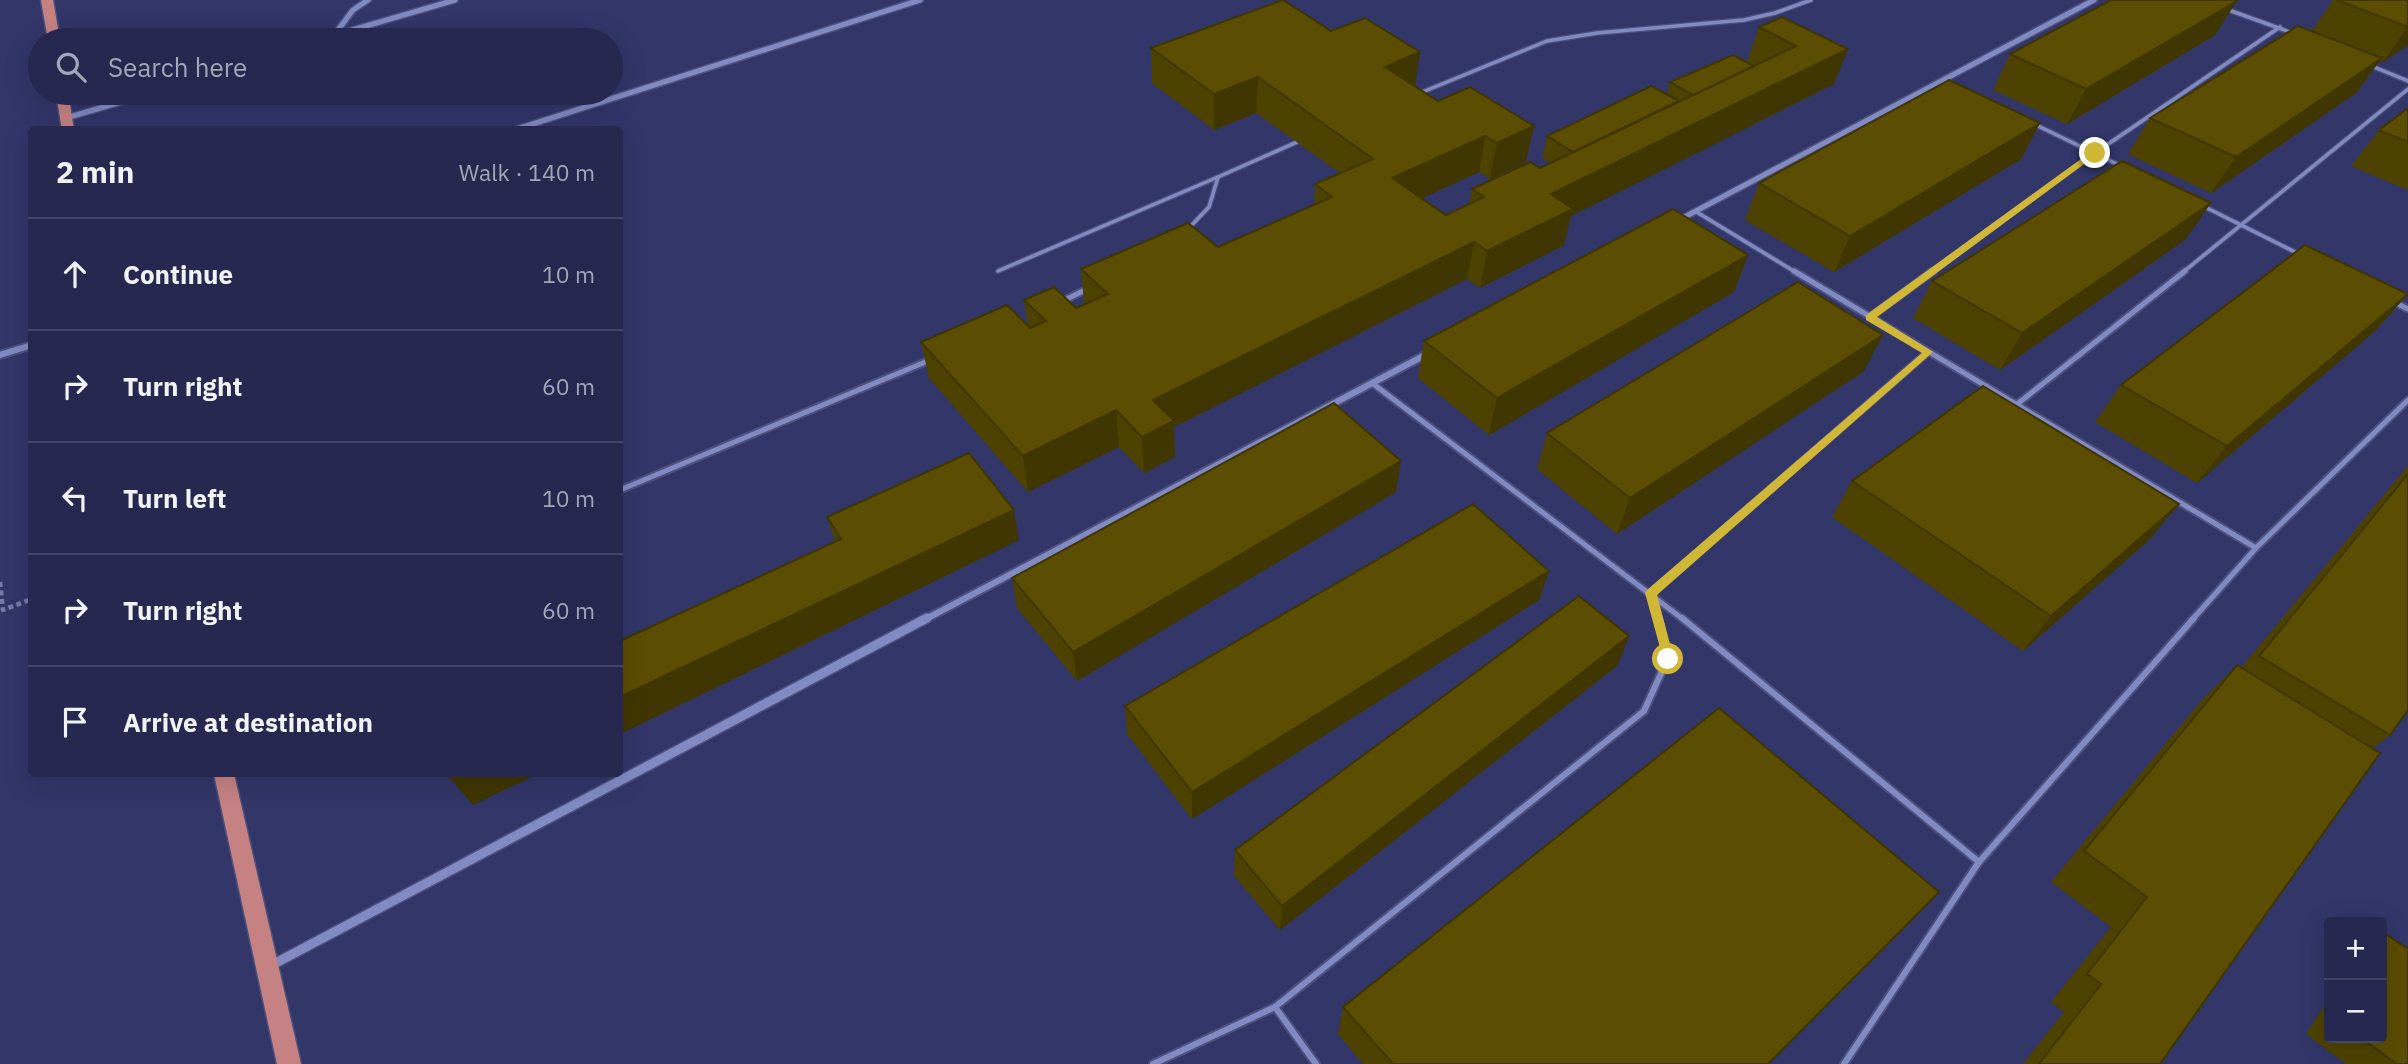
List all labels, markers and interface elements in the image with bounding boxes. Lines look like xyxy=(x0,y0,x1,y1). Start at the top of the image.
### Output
search box xyxy=(28,28,623,105)
icon: search xyxy=(52,48,90,86)
text: Search here xyxy=(108,50,247,84)
route end xyxy=(2079,137,2110,168)
text: 2 min xyxy=(56,152,134,191)
text: Walk · 140 m xyxy=(459,157,595,187)
icon: ahead xyxy=(56,255,94,293)
text: Continue xyxy=(123,257,233,291)
text: 10 m xyxy=(542,259,595,289)
icon: right xyxy=(56,367,94,405)
text: Turn right xyxy=(123,369,242,403)
text: 60 m xyxy=(542,371,595,401)
icon: left xyxy=(56,479,94,517)
text: Turn left xyxy=(123,481,226,515)
text: 10 m xyxy=(542,483,595,513)
icon: right xyxy=(56,591,94,629)
text: Turn right xyxy=(123,593,242,627)
text: 60 m xyxy=(542,595,595,625)
route start xyxy=(1652,643,1683,674)
icon: arrive xyxy=(56,703,94,741)
text: Arrive at destination xyxy=(123,705,373,739)
map controls xyxy=(2324,917,2387,1043)
button: + xyxy=(2324,917,2387,980)
button: − xyxy=(2324,980,2387,1043)

